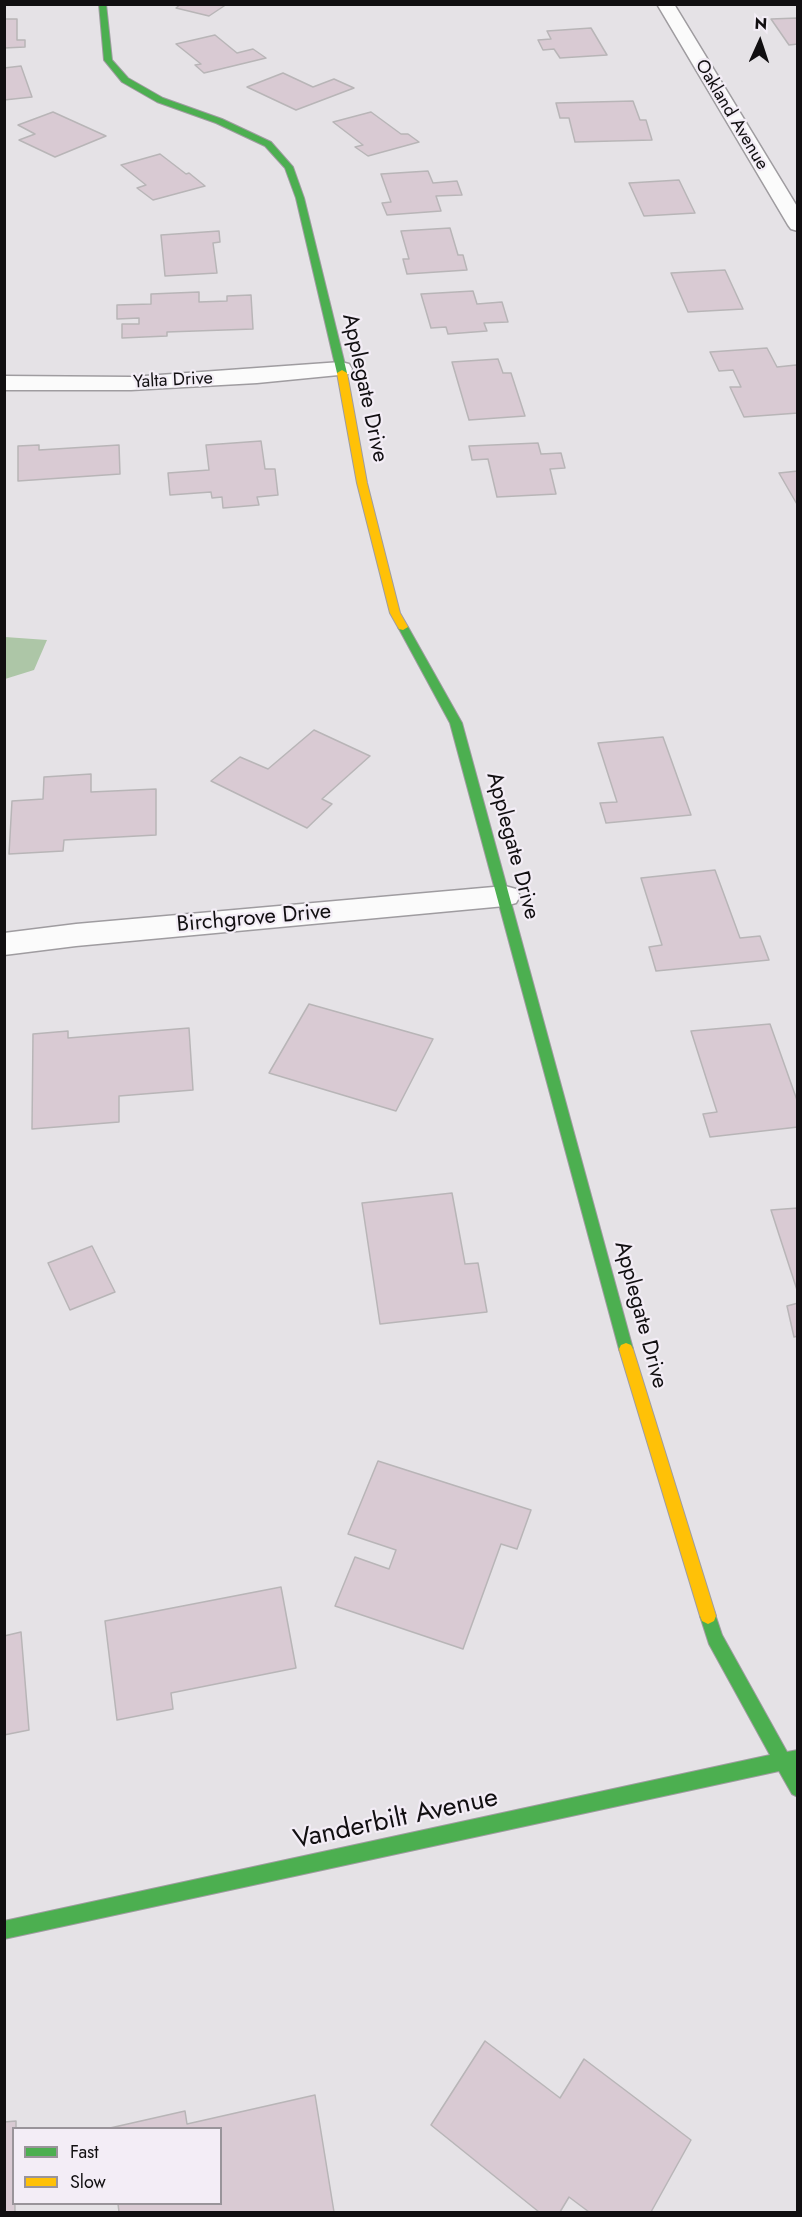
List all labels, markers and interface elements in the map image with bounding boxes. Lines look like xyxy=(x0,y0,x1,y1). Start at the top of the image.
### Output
north arrow xyxy=(730,12,790,72)
text: N xyxy=(754,12,768,35)
street label: Oakland Avenue xyxy=(690,56,772,174)
street label: Applegate Drive xyxy=(335,311,393,465)
street label: Yalta Drive xyxy=(133,368,213,394)
street label: Applegate Drive xyxy=(480,770,544,922)
street label: Birchgrove Drive xyxy=(176,899,332,939)
street label: Applegate Drive xyxy=(608,1239,672,1391)
street label: Vanderbilt Avenue xyxy=(291,1783,501,1857)
legend xyxy=(12,2127,222,2205)
text: Fast xyxy=(70,2139,99,2165)
text: Slow xyxy=(70,2169,106,2195)

